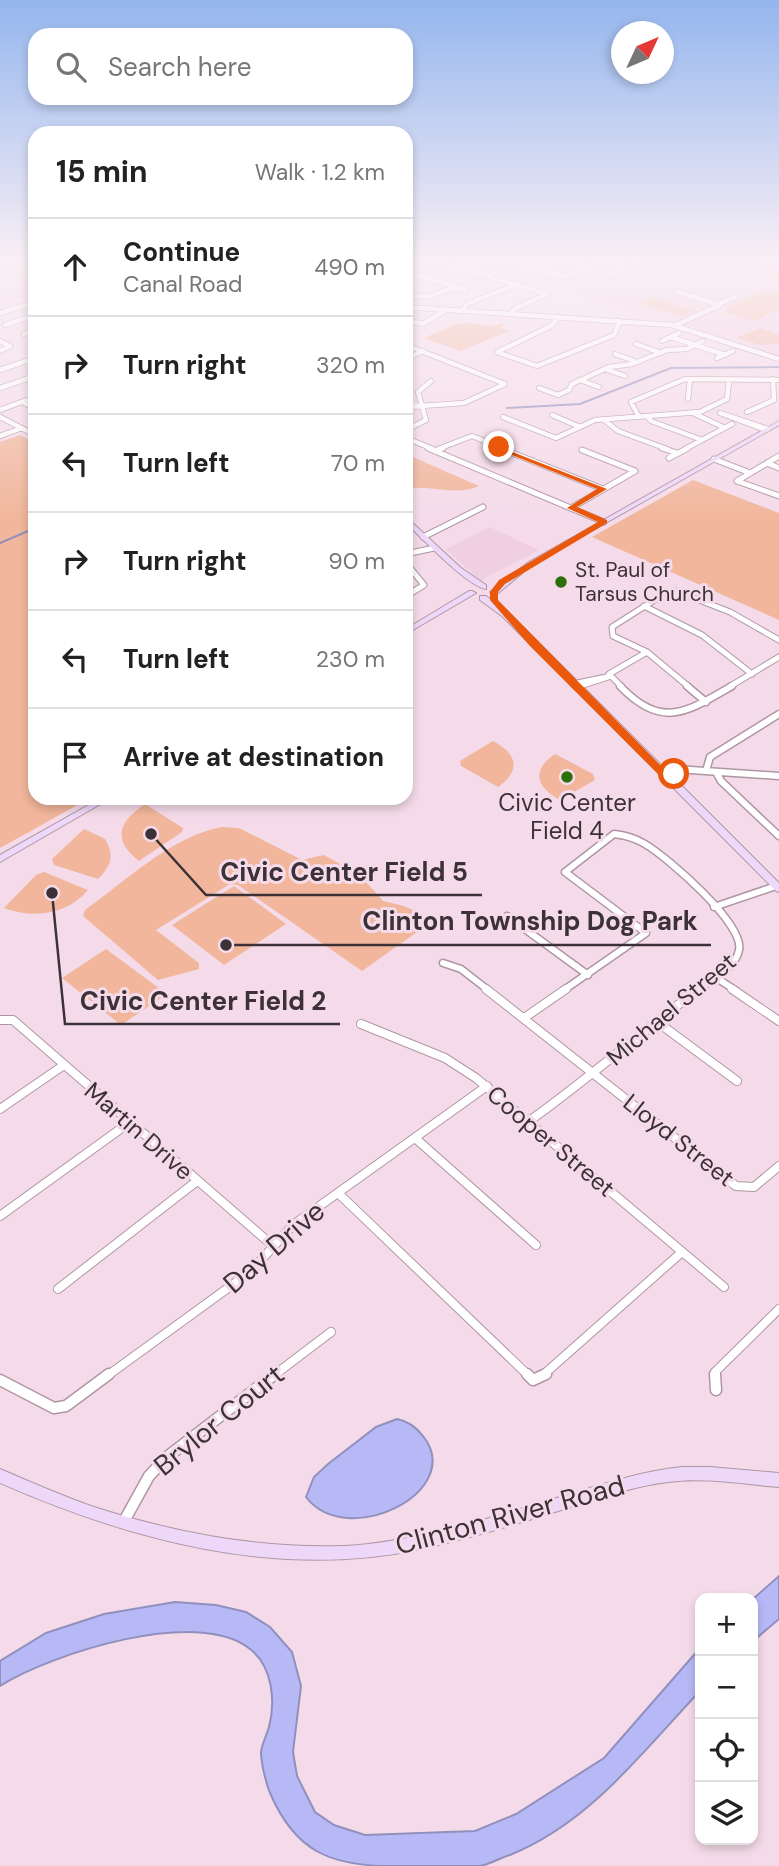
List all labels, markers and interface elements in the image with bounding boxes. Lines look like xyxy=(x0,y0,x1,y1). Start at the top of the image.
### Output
north arrow xyxy=(611,21,674,84)
search box xyxy=(28,28,413,105)
icon: search xyxy=(52,48,90,86)
text: Search here xyxy=(108,50,251,84)
text: 15 min xyxy=(56,152,148,191)
text: Walk · 1.2 km xyxy=(255,157,385,187)
text: Continue xyxy=(123,235,240,269)
icon: ahead xyxy=(56,248,94,286)
text: 490 m xyxy=(314,252,385,282)
text: Canal Road xyxy=(123,269,243,299)
icon: right xyxy=(56,346,94,384)
text: Turn right xyxy=(123,348,247,382)
text: 320 m xyxy=(316,350,385,380)
route end xyxy=(483,431,514,462)
icon: left xyxy=(56,444,94,482)
text: Turn left xyxy=(123,446,230,480)
text: 70 m xyxy=(331,448,385,478)
icon: right xyxy=(56,542,94,580)
text: Turn right xyxy=(123,544,247,578)
text: 90 m xyxy=(328,546,385,576)
place label: St. Paul of Tarsus Church xyxy=(575,556,714,608)
marker: St. Paul of Tarsus Church xyxy=(553,574,569,590)
icon: left xyxy=(56,640,94,678)
text: Turn left xyxy=(123,642,230,676)
text: 230 m xyxy=(316,644,385,674)
icon: arrive xyxy=(56,738,94,776)
text: Arrive at destination xyxy=(123,740,384,774)
route start xyxy=(658,758,689,789)
marker: Civic Center Field 4 xyxy=(559,769,575,785)
place label: Civic Center Field 4 xyxy=(498,787,636,846)
callout: Civic Center Field 5 xyxy=(206,848,482,895)
text: Civic Center Field 5 xyxy=(220,855,468,889)
callout: Clinton Township Dog Park xyxy=(348,898,711,945)
text: Clinton Township Dog Park xyxy=(362,904,698,938)
street label: Michael Street xyxy=(600,946,742,1072)
callout: Civic Center Field 2 xyxy=(65,977,340,1024)
text: Civic Center Field 2 xyxy=(80,984,326,1018)
street label: Martin Drive xyxy=(78,1075,200,1187)
street label: Cooper Street xyxy=(481,1078,621,1204)
street label: Lloyd Street xyxy=(617,1087,741,1193)
street label: Day Drive xyxy=(215,1193,333,1301)
street label: Brylor Court xyxy=(146,1356,292,1484)
street label: Clinton River Road xyxy=(391,1467,629,1563)
map controls xyxy=(695,1593,758,1845)
button: + xyxy=(695,1593,758,1656)
button: − xyxy=(695,1656,758,1719)
button: locate xyxy=(695,1719,758,1782)
button: layers xyxy=(695,1782,758,1845)

